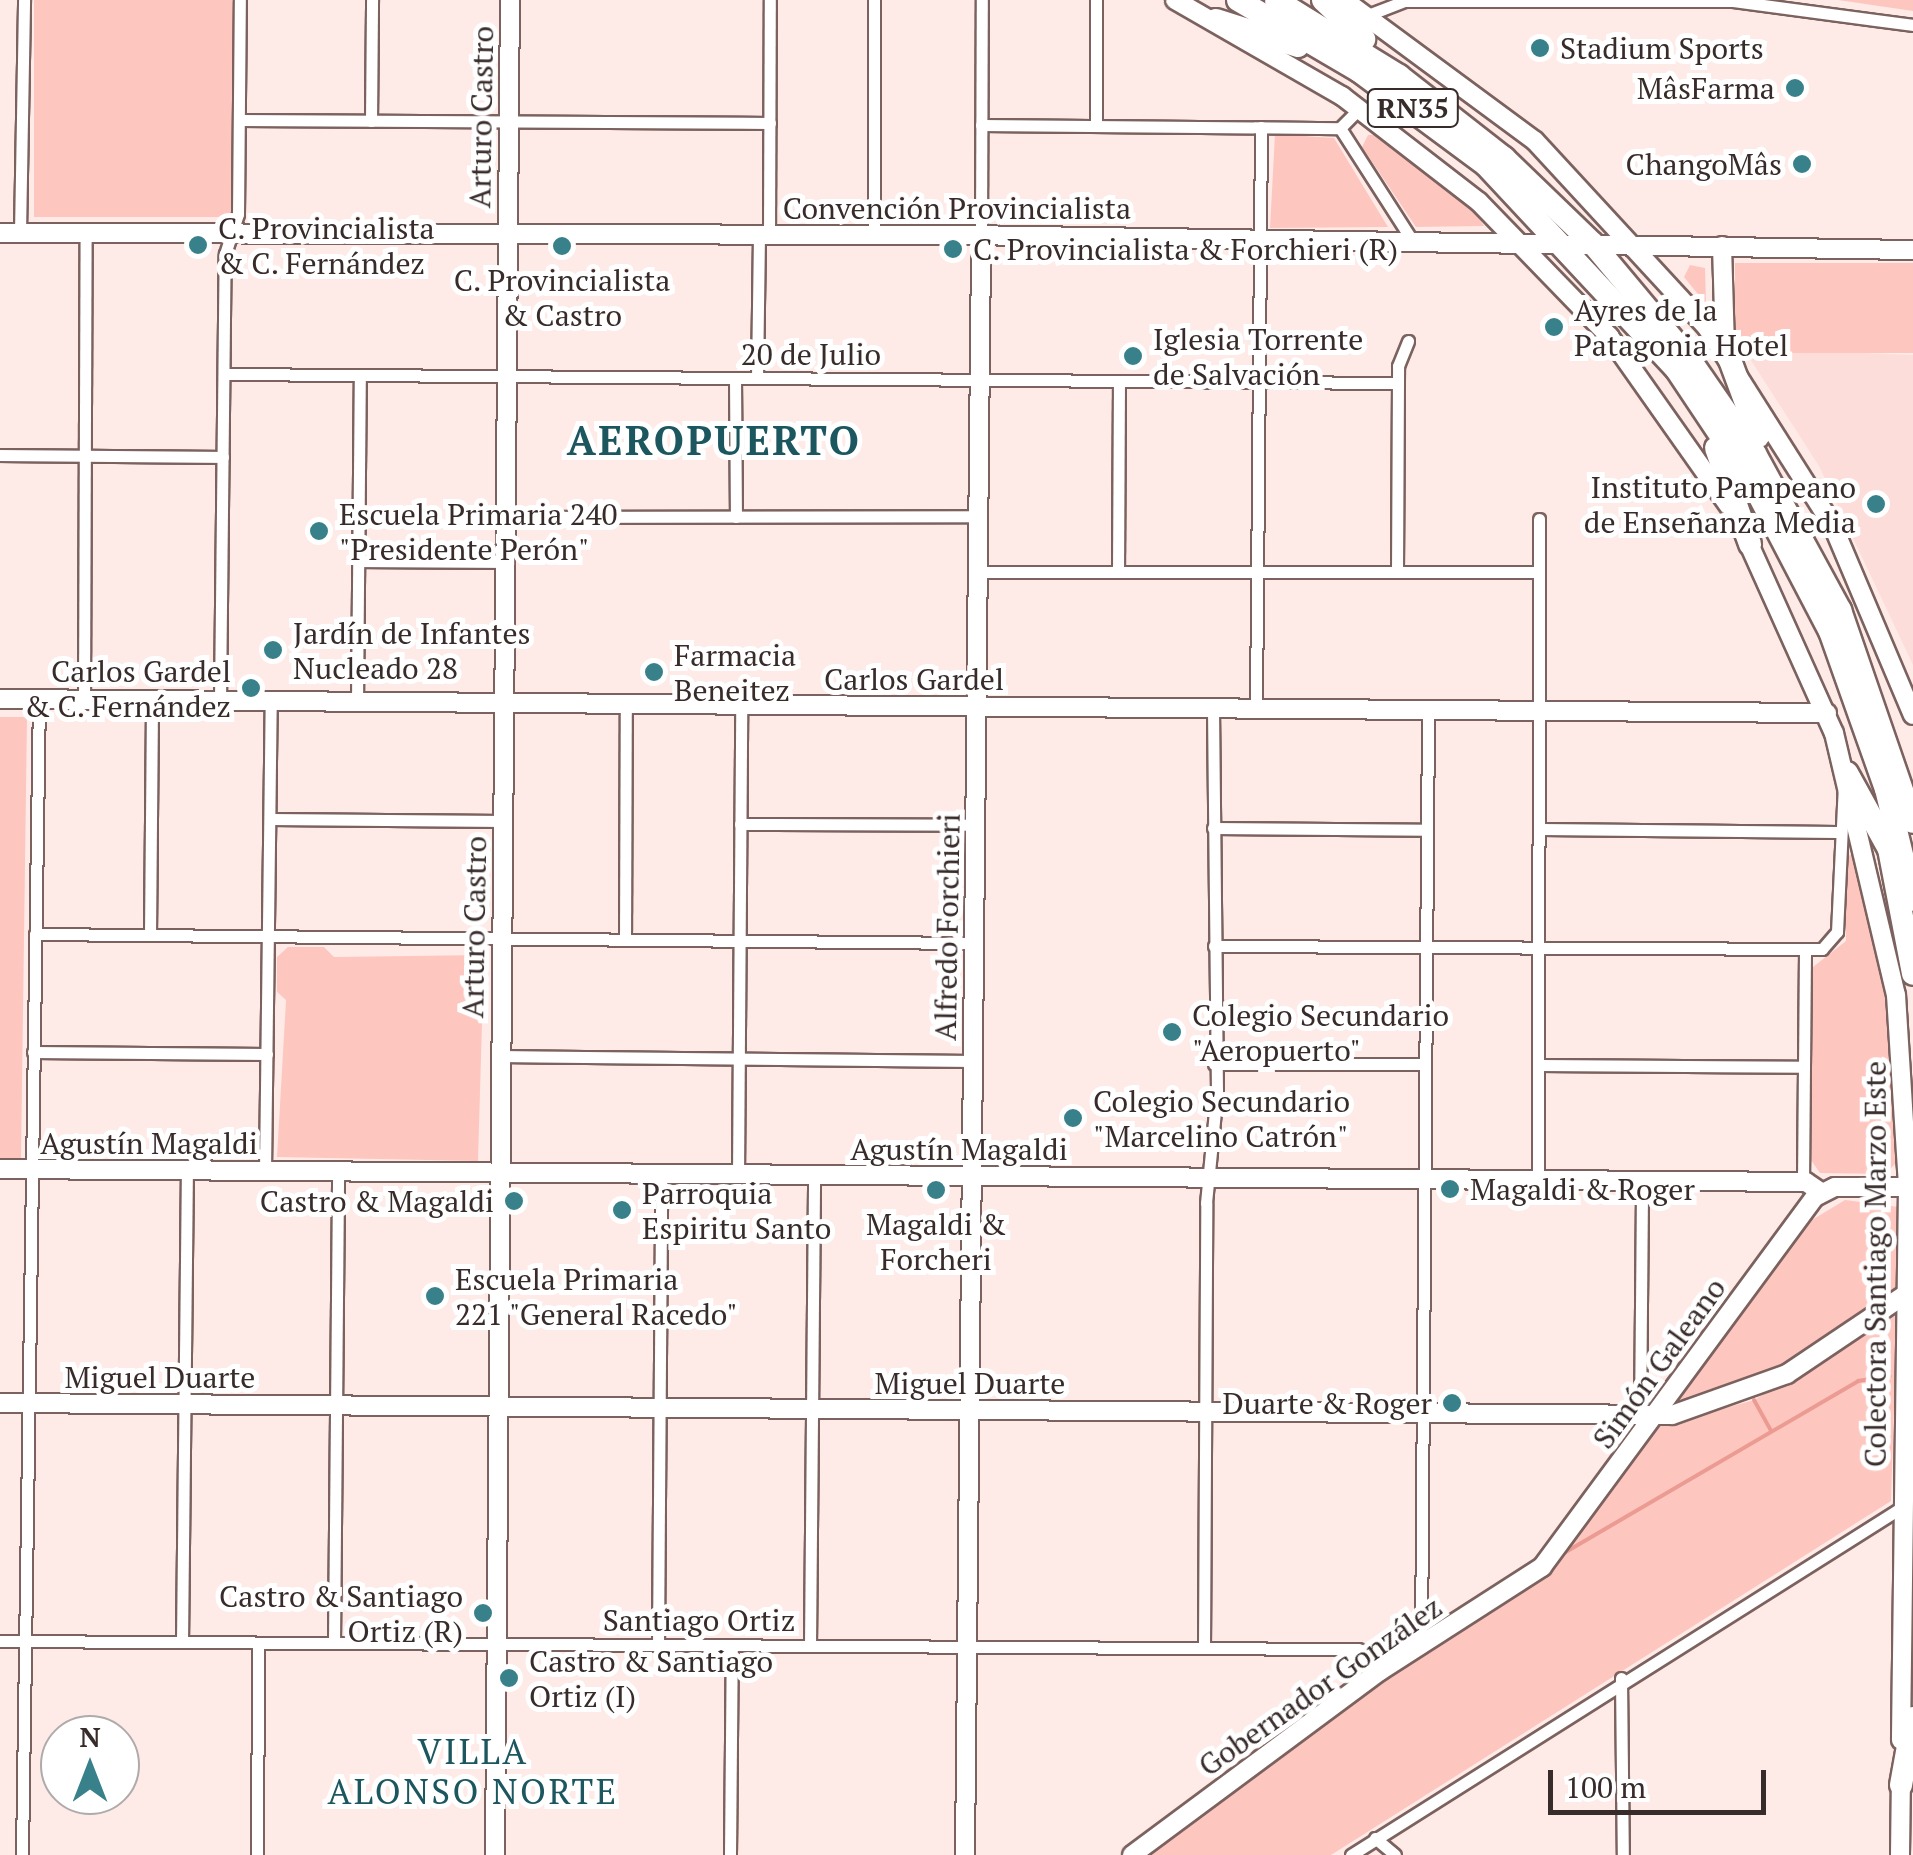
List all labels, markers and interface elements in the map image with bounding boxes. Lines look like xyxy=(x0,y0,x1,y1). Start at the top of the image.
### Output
street label: Arturo Castro xyxy=(461,25,501,209)
place label: Stadium Sports xyxy=(1560,30,1764,66)
marker: Stadium Sports xyxy=(1529,37,1551,59)
place label: MâsFarma xyxy=(1637,70,1775,106)
marker: MâsFarma xyxy=(1784,77,1806,99)
road number: RN35 xyxy=(1366,85,1460,131)
place label: ChangoMâs xyxy=(1626,146,1782,182)
marker: ChangoMâs xyxy=(1791,153,1813,175)
street label: Convención Provincialista xyxy=(783,190,1131,226)
place label: C. Provincialista & C. Fernández xyxy=(218,210,436,280)
place label: C. Provincialista & Forchieri (R) xyxy=(973,231,1399,267)
marker: C. Provincialista & C. Fernández xyxy=(187,234,209,256)
marker: C. Provincialista & Castro xyxy=(551,235,573,257)
marker: C. Provincialista & Forchieri (R) xyxy=(942,238,964,260)
place label: C. Provincialista & Castro xyxy=(453,262,671,332)
place label: Ayres de la Patagonia Hotel xyxy=(1574,292,1788,362)
marker: Ayres de la Patagonia Hotel xyxy=(1543,316,1565,338)
place label: Iglesia Torrente de Salvación xyxy=(1153,321,1363,392)
street label: 20 de Julio xyxy=(741,336,881,372)
marker: Iglesia Torrente de Salvación xyxy=(1122,345,1144,367)
district label: AEROPUERTO xyxy=(567,416,861,464)
place label: Instituto Pampeano de Enseñanza Media xyxy=(1584,469,1856,540)
marker: Instituto Pampeano de Enseñanza Media xyxy=(1865,493,1887,515)
place label: Escuela Primaria 240 "Presidente Perón" xyxy=(339,496,618,566)
marker: Escuela Primaria 240 "Presidente Perón" xyxy=(308,520,330,542)
place label: Jardín de Infantes Nucleado 28 xyxy=(293,615,531,686)
place label: Farmacia Beneitez xyxy=(674,637,796,708)
marker: Jardín de Infantes Nucleado 28 xyxy=(262,639,284,661)
place label: Carlos Gardel & C. Fernández xyxy=(23,653,231,724)
marker: Farmacia Beneitez xyxy=(643,661,665,683)
street label: Carlos Gardel xyxy=(824,661,1004,697)
marker: Carlos Gardel & C. Fernández xyxy=(240,677,262,699)
street label: Alfredo Forchieri xyxy=(927,813,967,1041)
street label: Arturo Castro xyxy=(454,835,494,1019)
place label: Colegio Secundario "Aeropuerto" xyxy=(1192,997,1449,1068)
marker: Colegio Secundario "Aeropuerto" xyxy=(1161,1021,1183,1043)
street label: Colectora Santiago Marzo Este xyxy=(1857,1061,1893,1467)
place label: Colegio Secundario "Marcelino Catrón" xyxy=(1093,1083,1350,1154)
marker: Colegio Secundario "Marcelino Catrón" xyxy=(1062,1107,1084,1129)
street label: Agustín Magaldi xyxy=(40,1125,258,1161)
street label: Agustín Magaldi xyxy=(850,1131,1068,1167)
place label: Magaldi & Roger xyxy=(1470,1171,1695,1207)
place label: Parroquia Espiritu Santo xyxy=(642,1175,831,1246)
marker: Magaldi & Roger xyxy=(1439,1178,1461,1200)
marker: Magaldi & Forcheri xyxy=(925,1179,947,1201)
place label: Castro & Magaldi xyxy=(260,1183,494,1219)
marker: Castro & Magaldi xyxy=(503,1190,525,1212)
marker: Parroquia Espiritu Santo xyxy=(611,1199,633,1221)
place label: Magaldi & Forcheri xyxy=(866,1206,1006,1276)
place label: Escuela Primaria 221 "General Racedo" xyxy=(455,1261,739,1332)
street label: Simón Galeano xyxy=(1585,1271,1733,1455)
marker: Escuela Primaria 221 "General Racedo" xyxy=(424,1285,446,1307)
street label: Miguel Duarte xyxy=(65,1359,255,1395)
street label: Miguel Duarte xyxy=(875,1365,1065,1401)
place label: Duarte & Roger xyxy=(1222,1385,1432,1421)
marker: Duarte & Roger xyxy=(1441,1392,1463,1414)
place label: Castro & Santiago Ortiz (R) xyxy=(219,1578,463,1648)
street label: Gobernador González xyxy=(1192,1589,1448,1783)
marker: Castro & Santiago Ortiz (R) xyxy=(472,1602,494,1624)
street label: Santiago Ortiz xyxy=(603,1602,795,1638)
place label: Castro & Santiago Ortiz (I) xyxy=(529,1643,773,1714)
marker: Castro & Santiago Ortiz (I) xyxy=(498,1667,520,1689)
north arrow xyxy=(40,1715,140,1815)
text: N xyxy=(79,1718,101,1755)
district label: VILLA ALONSO NORTE xyxy=(327,1730,619,1812)
scale bar xyxy=(1553,1750,1770,1812)
text: 100 m xyxy=(1565,1767,1646,1807)

